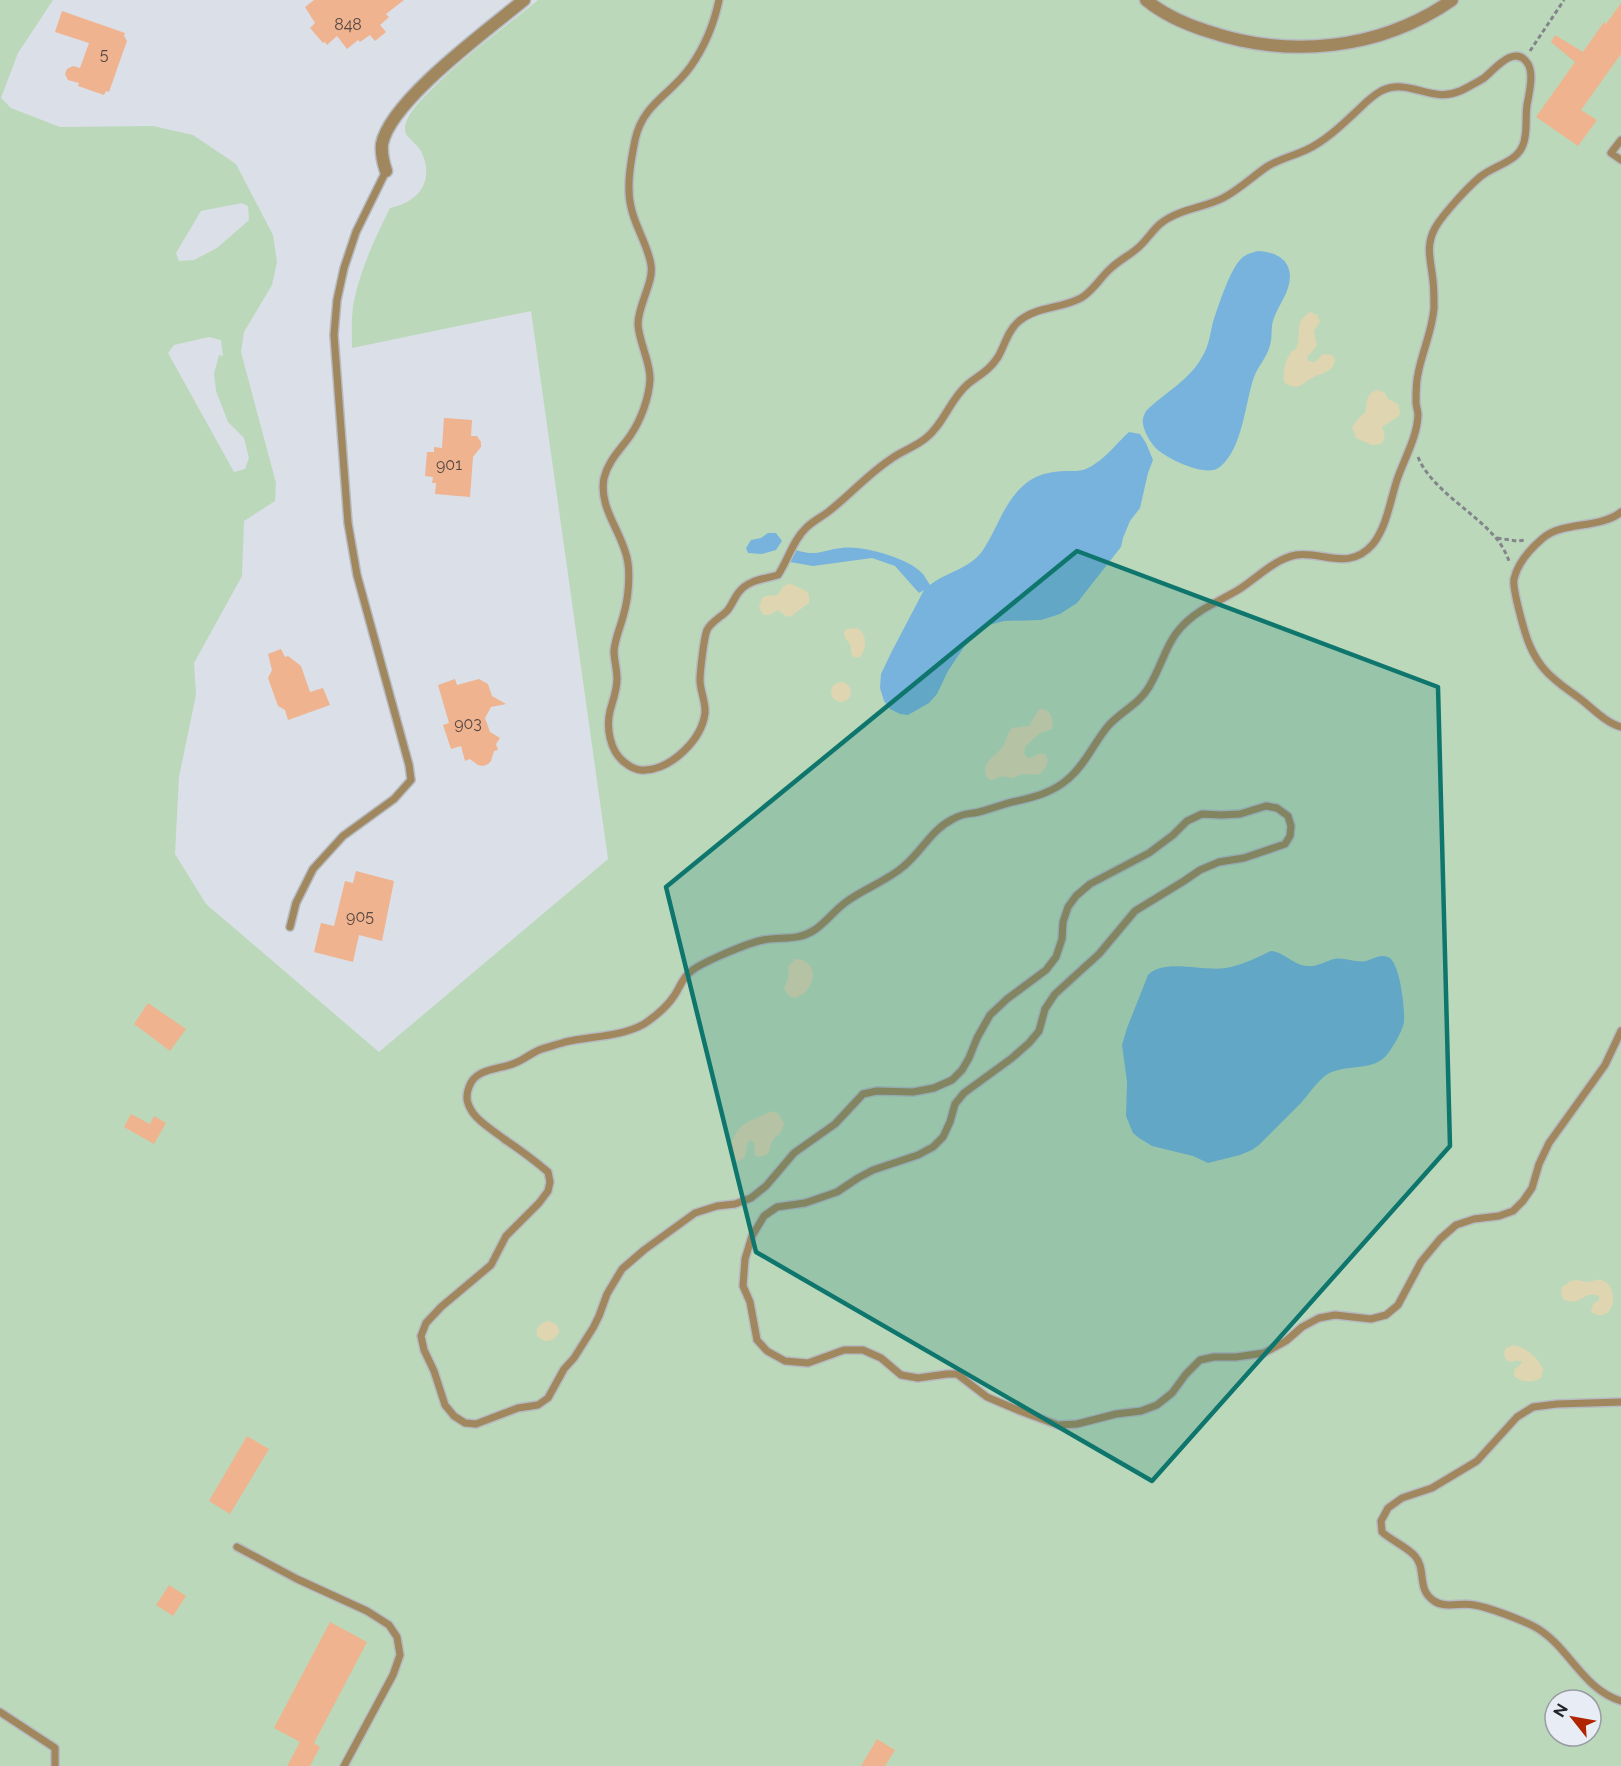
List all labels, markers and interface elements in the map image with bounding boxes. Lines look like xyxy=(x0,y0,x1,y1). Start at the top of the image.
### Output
house number: 848 xyxy=(334,15,362,34)
house number: 5 xyxy=(100,45,109,64)
house number: 901 xyxy=(436,455,462,474)
house number: 903 xyxy=(454,714,482,733)
house number: 905 xyxy=(346,907,374,926)
north arrow xyxy=(1543,1688,1603,1748)
text: N xyxy=(1549,1700,1572,1721)

